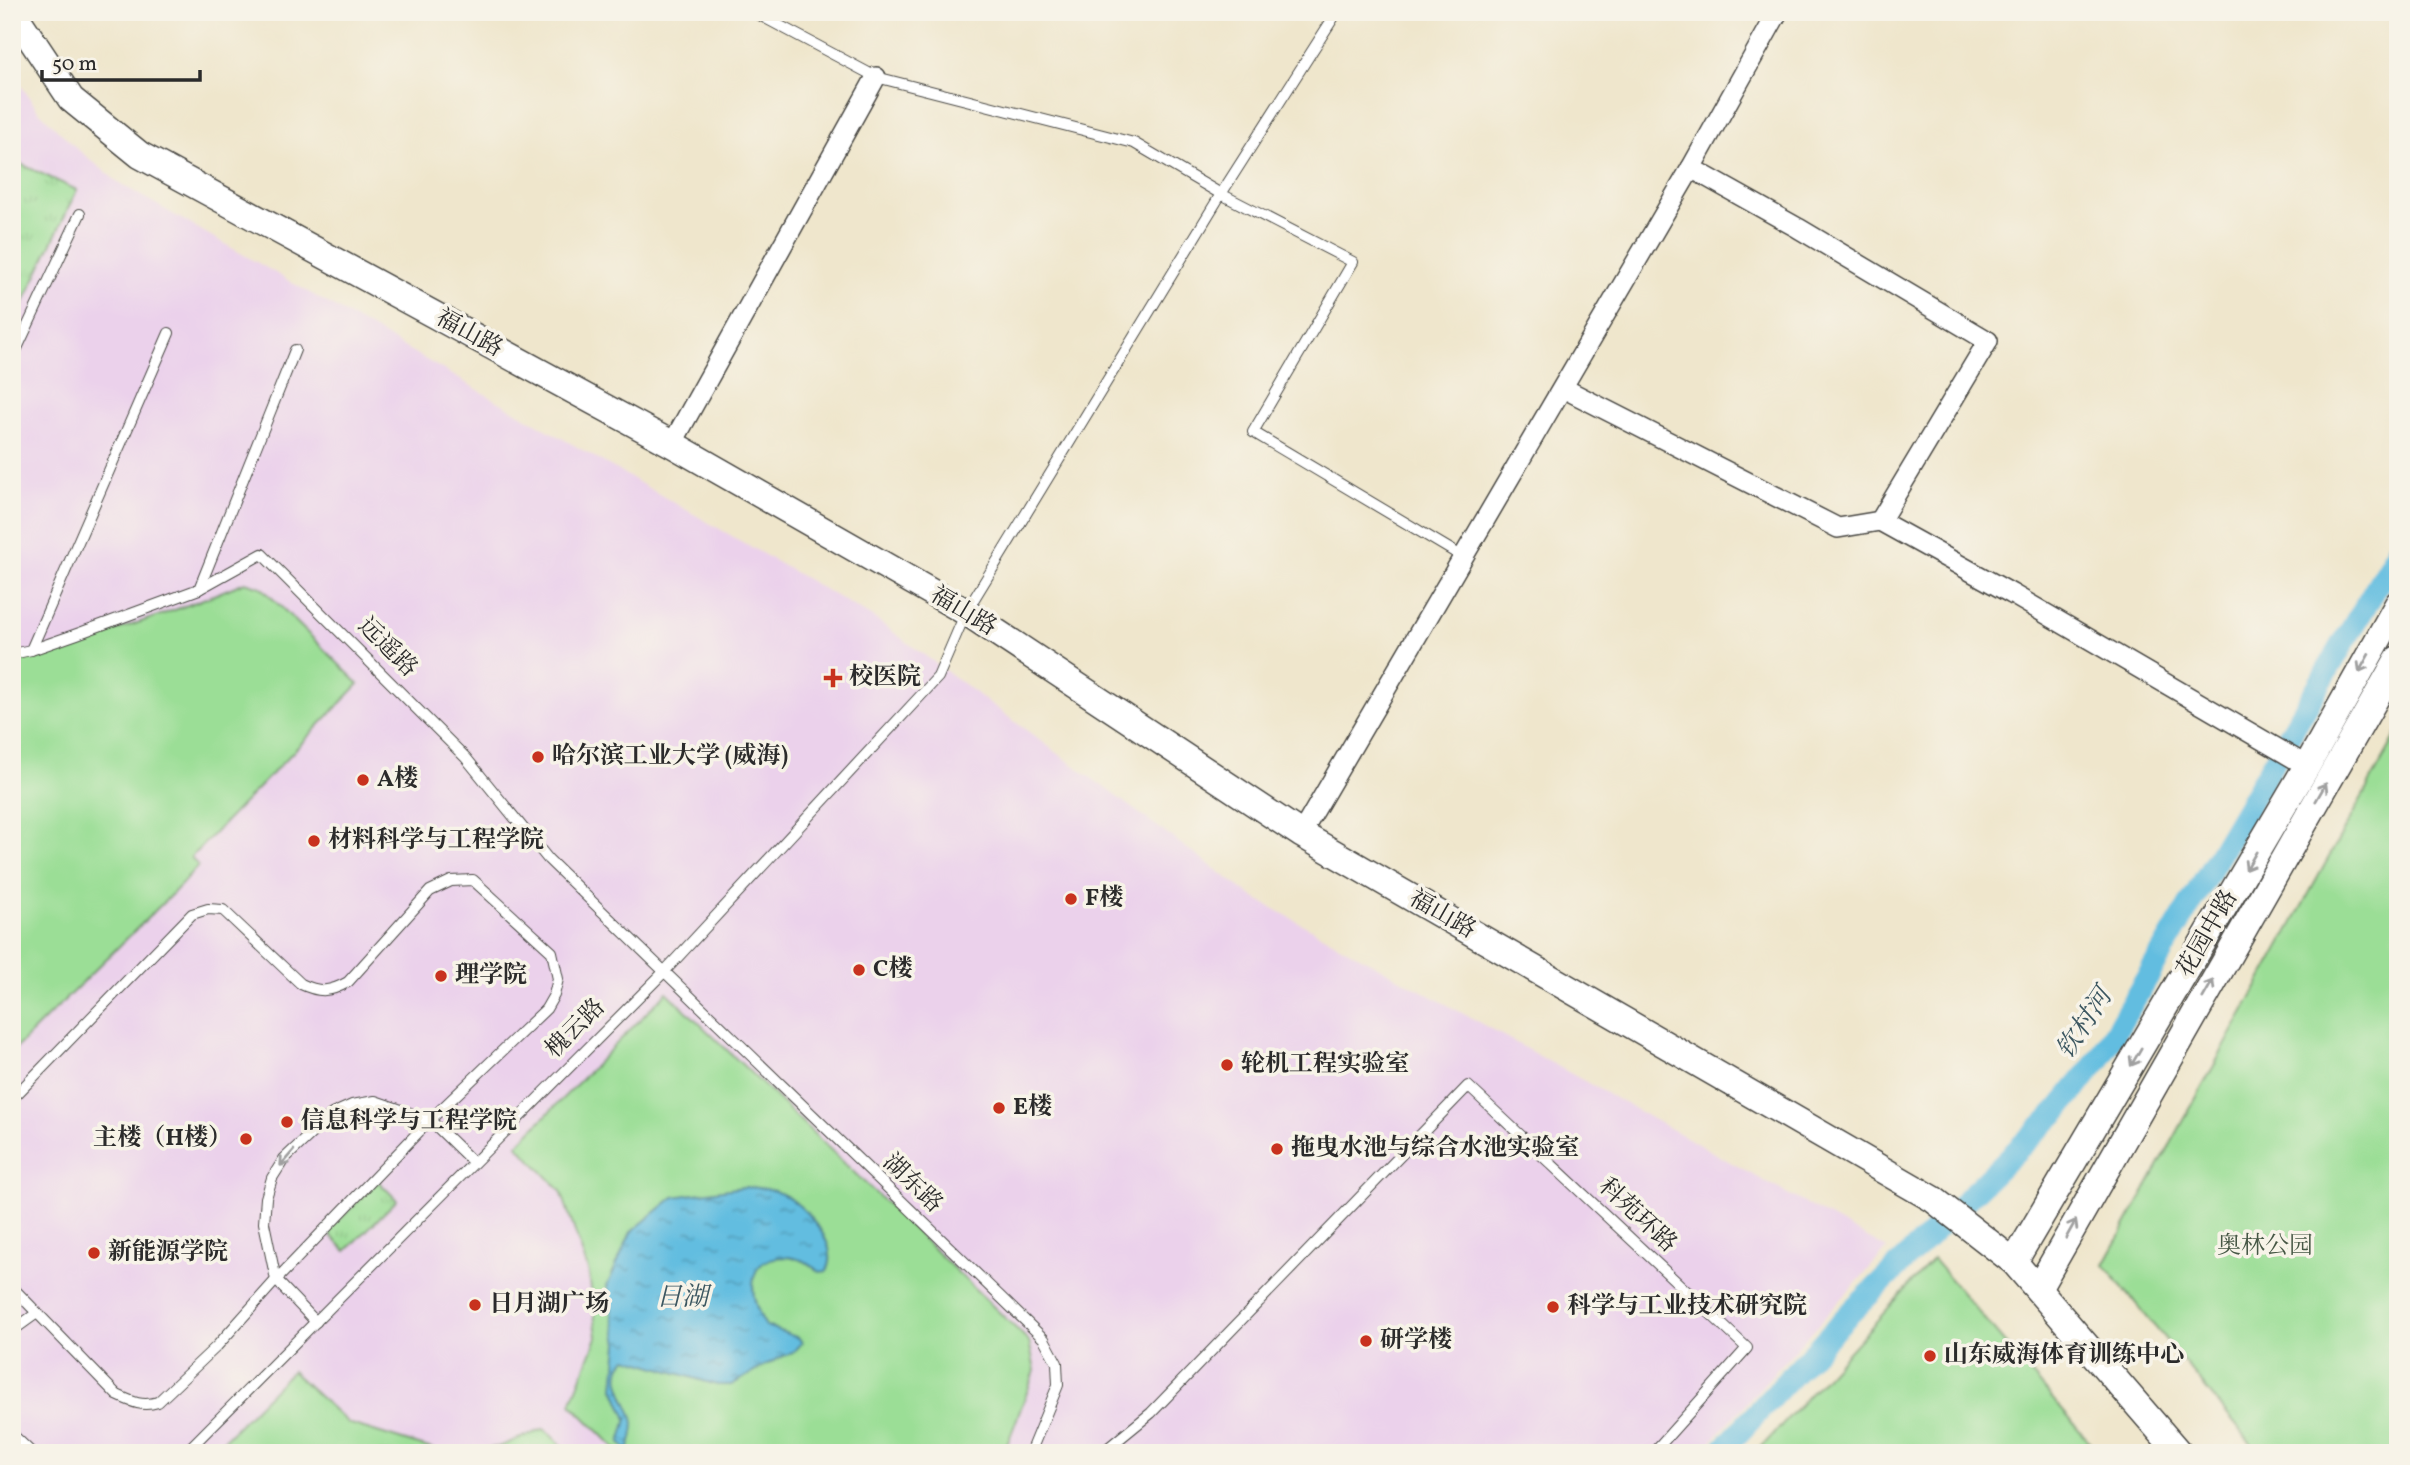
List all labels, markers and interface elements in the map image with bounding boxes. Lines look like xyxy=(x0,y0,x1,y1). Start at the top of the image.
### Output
scale bar xyxy=(42,38,200,82)
text: 50 m xyxy=(52,50,97,79)
street label: 福山路 xyxy=(429,302,509,366)
street label: 福山路 xyxy=(923,579,1003,645)
street label: 远遥路 xyxy=(350,611,424,685)
one-way arrow xyxy=(2357,653,2371,673)
place label: 校医院 xyxy=(849,661,921,695)
marker: 校医院 xyxy=(823,668,843,688)
place label: 哈尔滨工业大学 (威海) xyxy=(552,740,788,774)
marker: 哈尔滨工业大学 (威海) xyxy=(530,749,546,765)
place label: A楼 xyxy=(377,763,418,797)
marker: A楼 xyxy=(355,772,371,788)
one-way arrow xyxy=(2314,782,2328,802)
place label: 材料科学与工程学院 xyxy=(328,824,544,858)
marker: 材料科学与工程学院 xyxy=(306,833,322,849)
one-way arrow xyxy=(2244,850,2258,870)
place label: F楼 xyxy=(1085,882,1123,916)
street label: 福山路 xyxy=(1402,882,1482,948)
street label: 花园中路 xyxy=(2169,884,2247,984)
marker: F楼 xyxy=(1063,891,1079,907)
place label: C楼 xyxy=(873,953,912,987)
place label: 理学院 xyxy=(455,959,527,993)
marker: C楼 xyxy=(851,962,867,978)
marker: 理学院 xyxy=(433,968,449,984)
water label: 钦村河 xyxy=(2049,978,2124,1067)
one-way arrow xyxy=(2201,979,2215,999)
street label: 槐云路 xyxy=(539,992,613,1066)
one-way arrow xyxy=(2129,1046,2142,1067)
place label: 轮机工程实验室 xyxy=(1241,1048,1409,1082)
marker: 轮机工程实验室 xyxy=(1219,1057,1235,1073)
place label: E楼 xyxy=(1013,1091,1052,1125)
marker: E楼 xyxy=(991,1100,1007,1116)
place label: 信息科学与工程学院 xyxy=(301,1105,517,1139)
marker: 信息科学与工程学院 xyxy=(279,1114,295,1130)
place label: 主楼（H楼） xyxy=(93,1122,232,1156)
marker: 主楼（H楼） xyxy=(238,1131,254,1147)
place label: 拖曳水池与综合水池实验室 xyxy=(1291,1132,1579,1166)
marker: 拖曳水池与综合水池实验室 xyxy=(1269,1141,1285,1157)
street label: 湖东路 xyxy=(874,1147,950,1221)
one-way arrow xyxy=(279,1148,295,1166)
street label: 科苑环路 xyxy=(1590,1171,1684,1261)
one-way arrow xyxy=(2064,1220,2078,1240)
park label: 奥林公园 xyxy=(2217,1230,2313,1264)
place label: 新能源学院 xyxy=(108,1236,228,1270)
marker: 新能源学院 xyxy=(86,1245,102,1261)
water label: 日湖 xyxy=(656,1280,712,1316)
place label: 日月湖广场 xyxy=(489,1288,609,1322)
place label: 科学与工业技术研究院 xyxy=(1567,1290,1807,1324)
marker: 日月湖广场 xyxy=(467,1297,483,1313)
marker: 科学与工业技术研究院 xyxy=(1545,1299,1561,1315)
place label: 研学楼 xyxy=(1380,1324,1452,1358)
marker: 研学楼 xyxy=(1358,1333,1374,1349)
place label: 山东威海体育训练中心 xyxy=(1944,1339,2184,1373)
marker: 山东威海体育训练中心 xyxy=(1922,1348,1938,1364)

